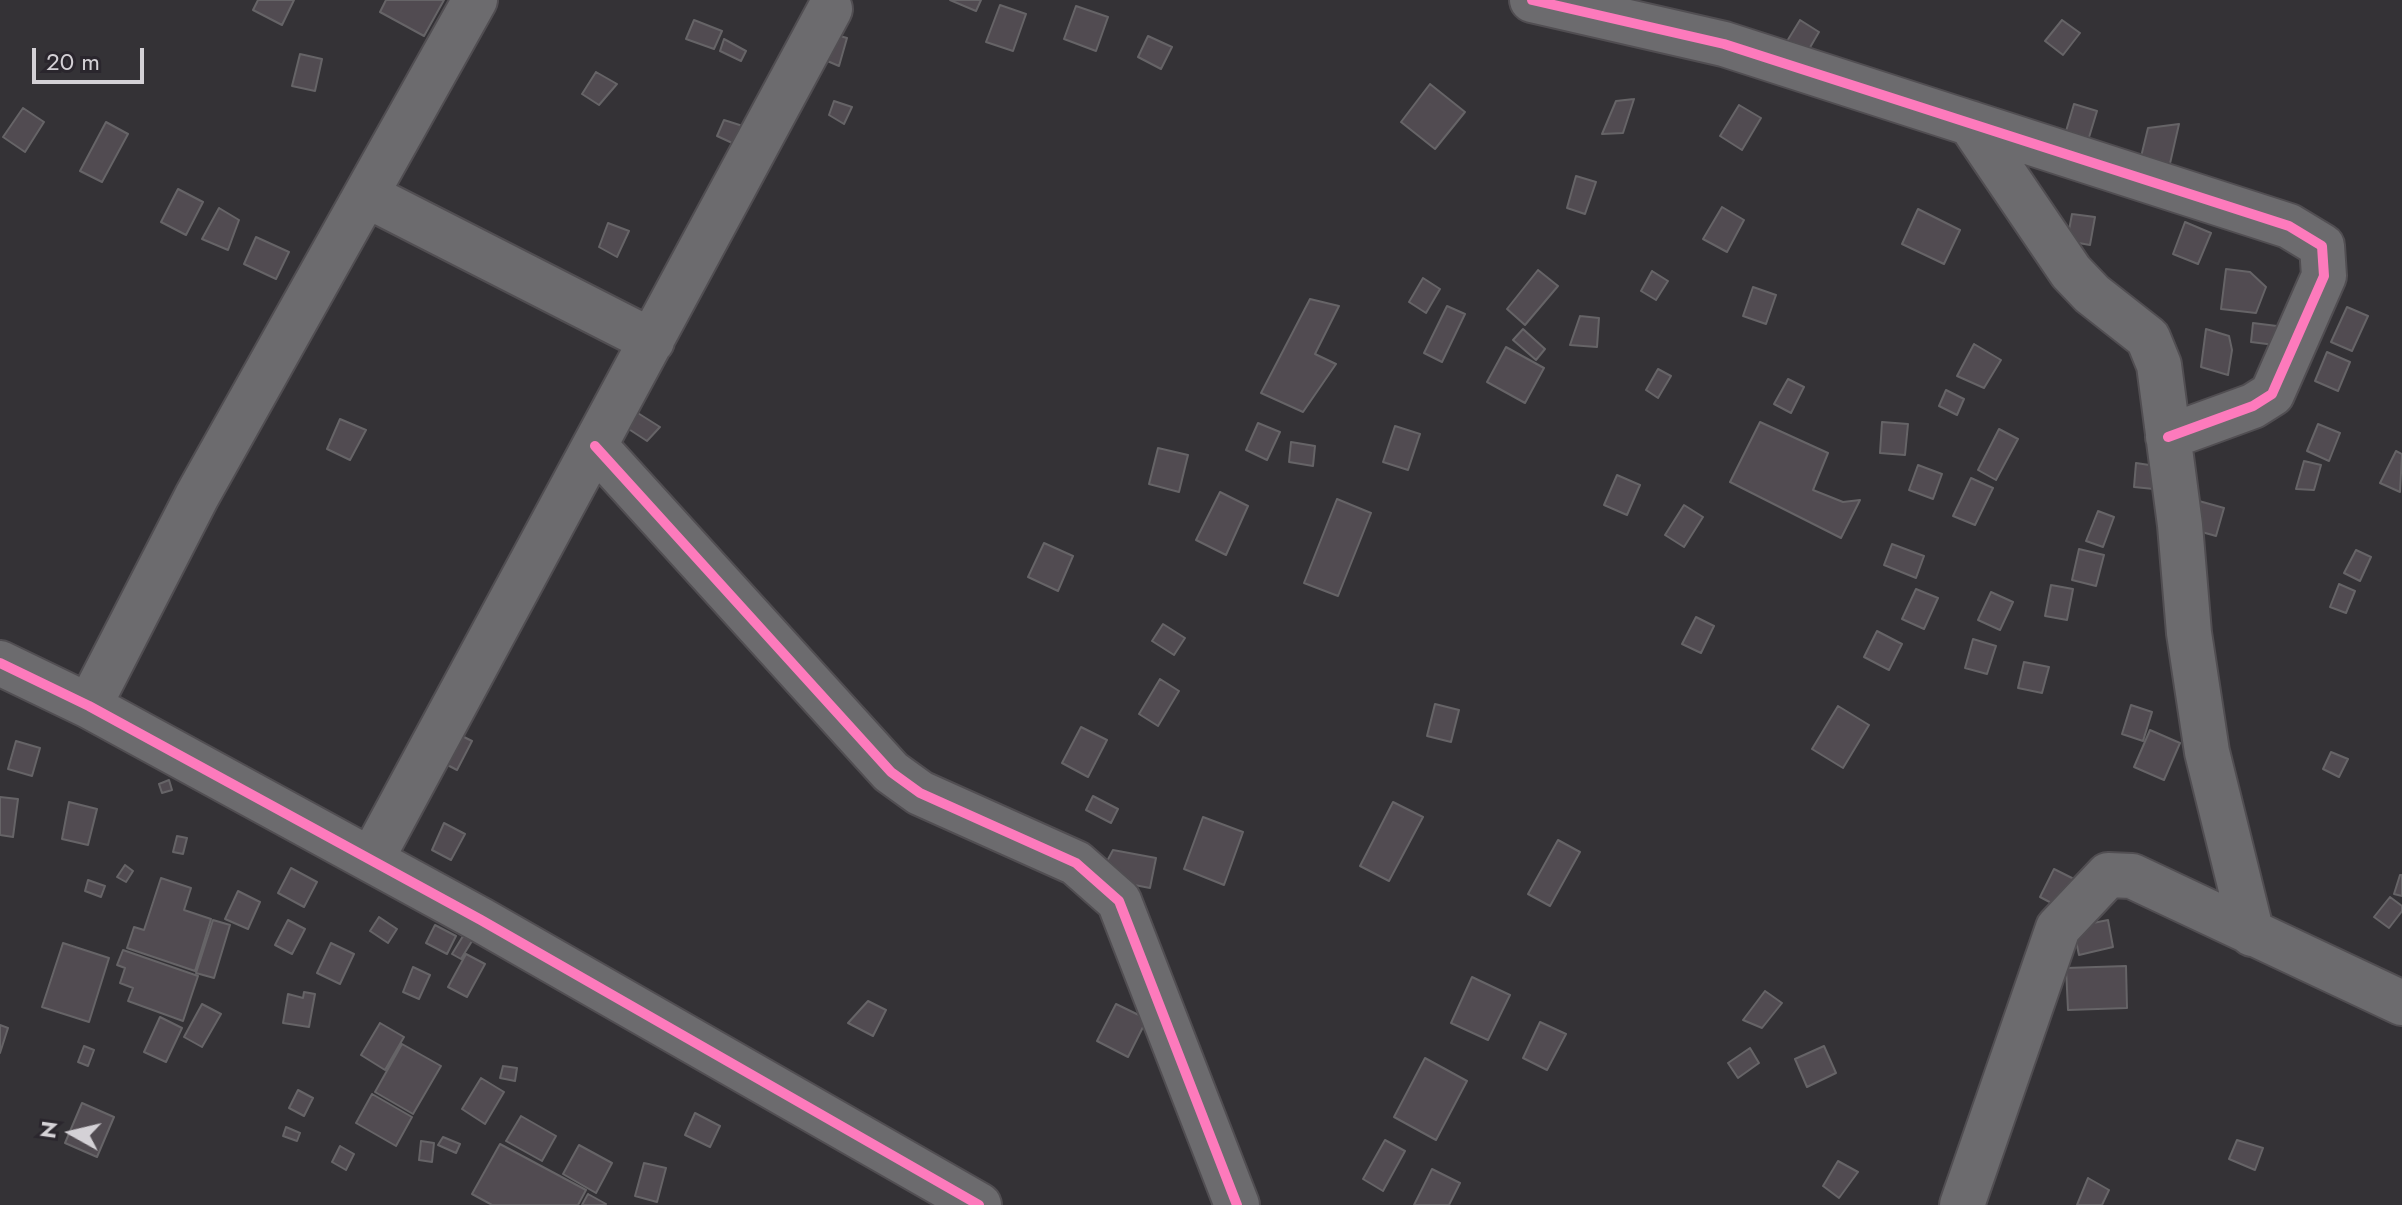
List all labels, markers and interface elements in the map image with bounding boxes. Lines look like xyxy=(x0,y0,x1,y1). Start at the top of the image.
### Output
scale bar xyxy=(36,32,148,82)
text: 20 m xyxy=(46,44,100,79)
north arrow xyxy=(32,1093,112,1173)
text: N xyxy=(31,1119,65,1141)

